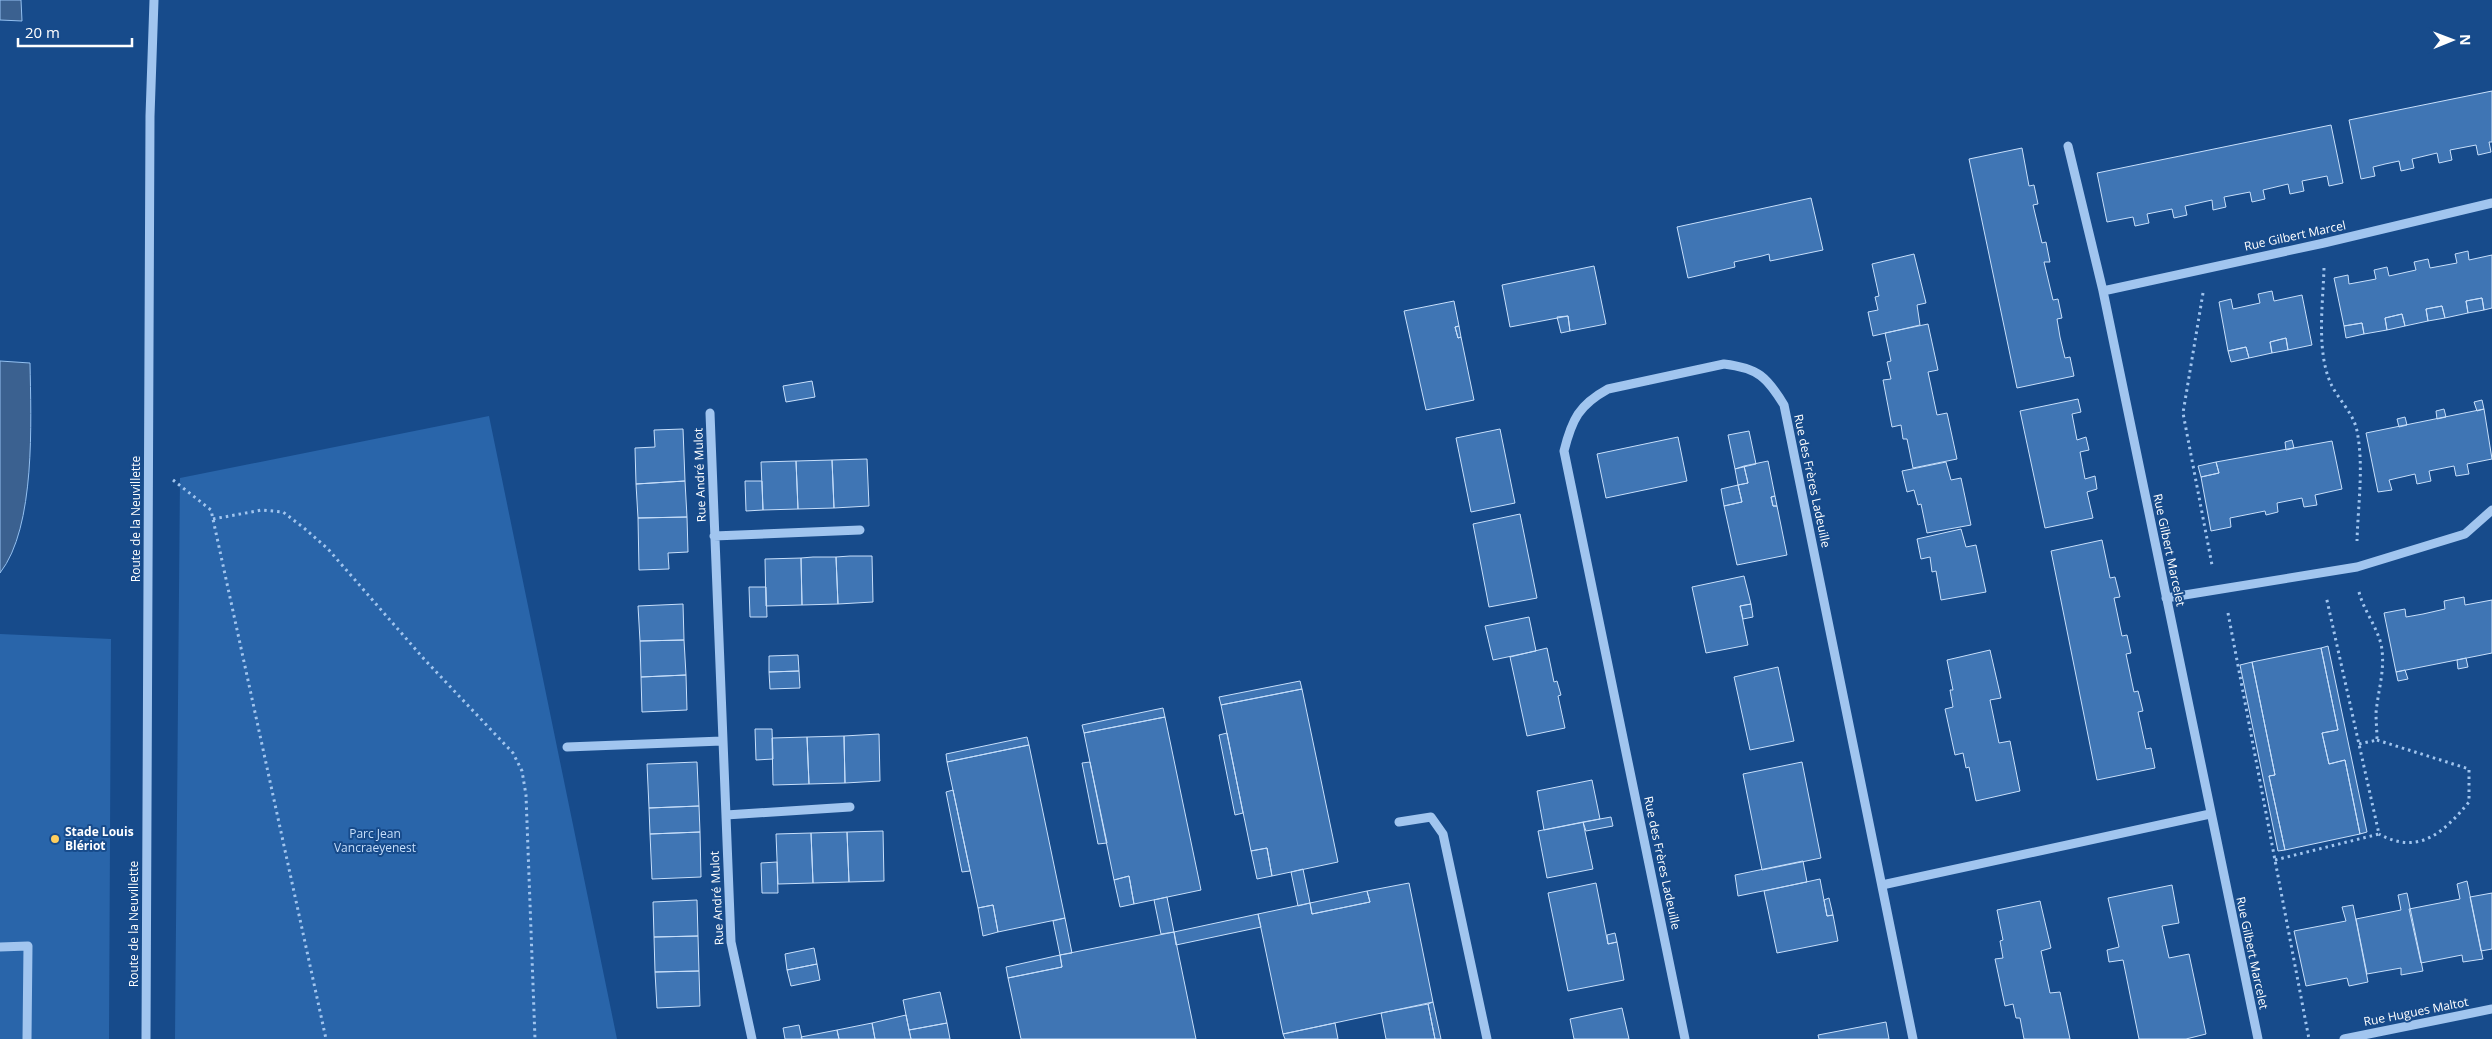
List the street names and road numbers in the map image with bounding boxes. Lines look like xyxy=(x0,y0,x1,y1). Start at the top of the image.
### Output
street label: Rue Gilbert Marcel xyxy=(2242,216,2347,255)
street label: Rue des Frères Ladeuille xyxy=(1790,413,1835,549)
street label: Rue André Mulot xyxy=(689,428,710,522)
street label: Route de la Neuvillette xyxy=(127,456,144,582)
street label: Rue Gilbert Marcelet xyxy=(2149,492,2190,608)
street label: Rue des Frères Ladeuille xyxy=(1640,795,1685,931)
street label: Rue André Mulot xyxy=(706,850,727,946)
street label: Route de la Neuvillette xyxy=(125,861,142,987)
street label: Rue Gilbert Marcelet xyxy=(2232,895,2273,1011)
street label: Rue Hugues Maltot xyxy=(2362,993,2470,1030)

